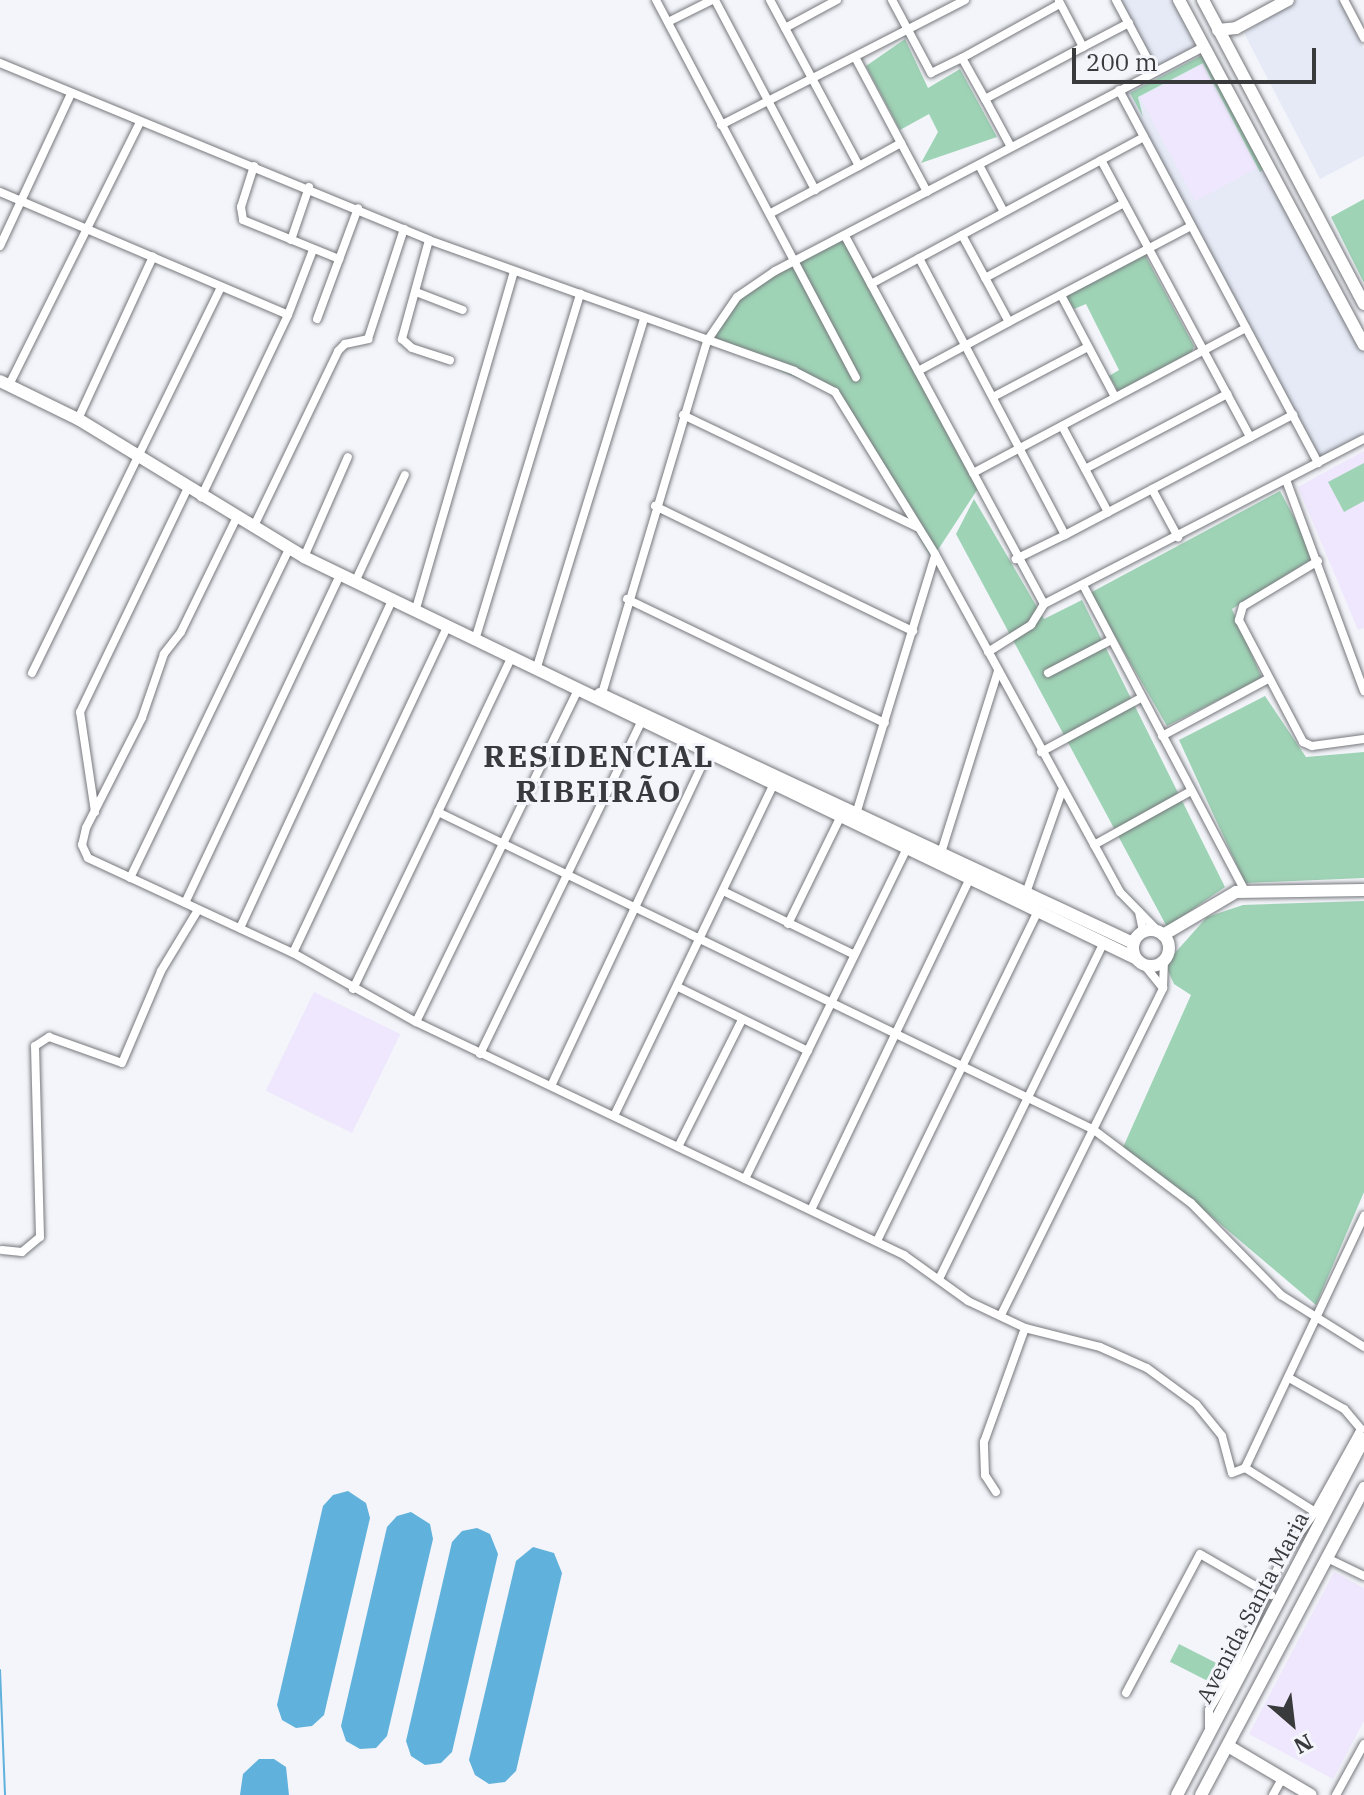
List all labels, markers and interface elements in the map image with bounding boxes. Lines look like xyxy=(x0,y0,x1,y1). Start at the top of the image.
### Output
scale bar xyxy=(1076,32,1320,82)
text: 200 m xyxy=(1086,46,1158,78)
district label: RESIDENCIAL RIBEIRÃO xyxy=(483,738,715,808)
street label: Avenida Santa Maria xyxy=(1190,1507,1314,1707)
north arrow xyxy=(1252,1683,1332,1763)
text: N xyxy=(1289,1728,1318,1762)

